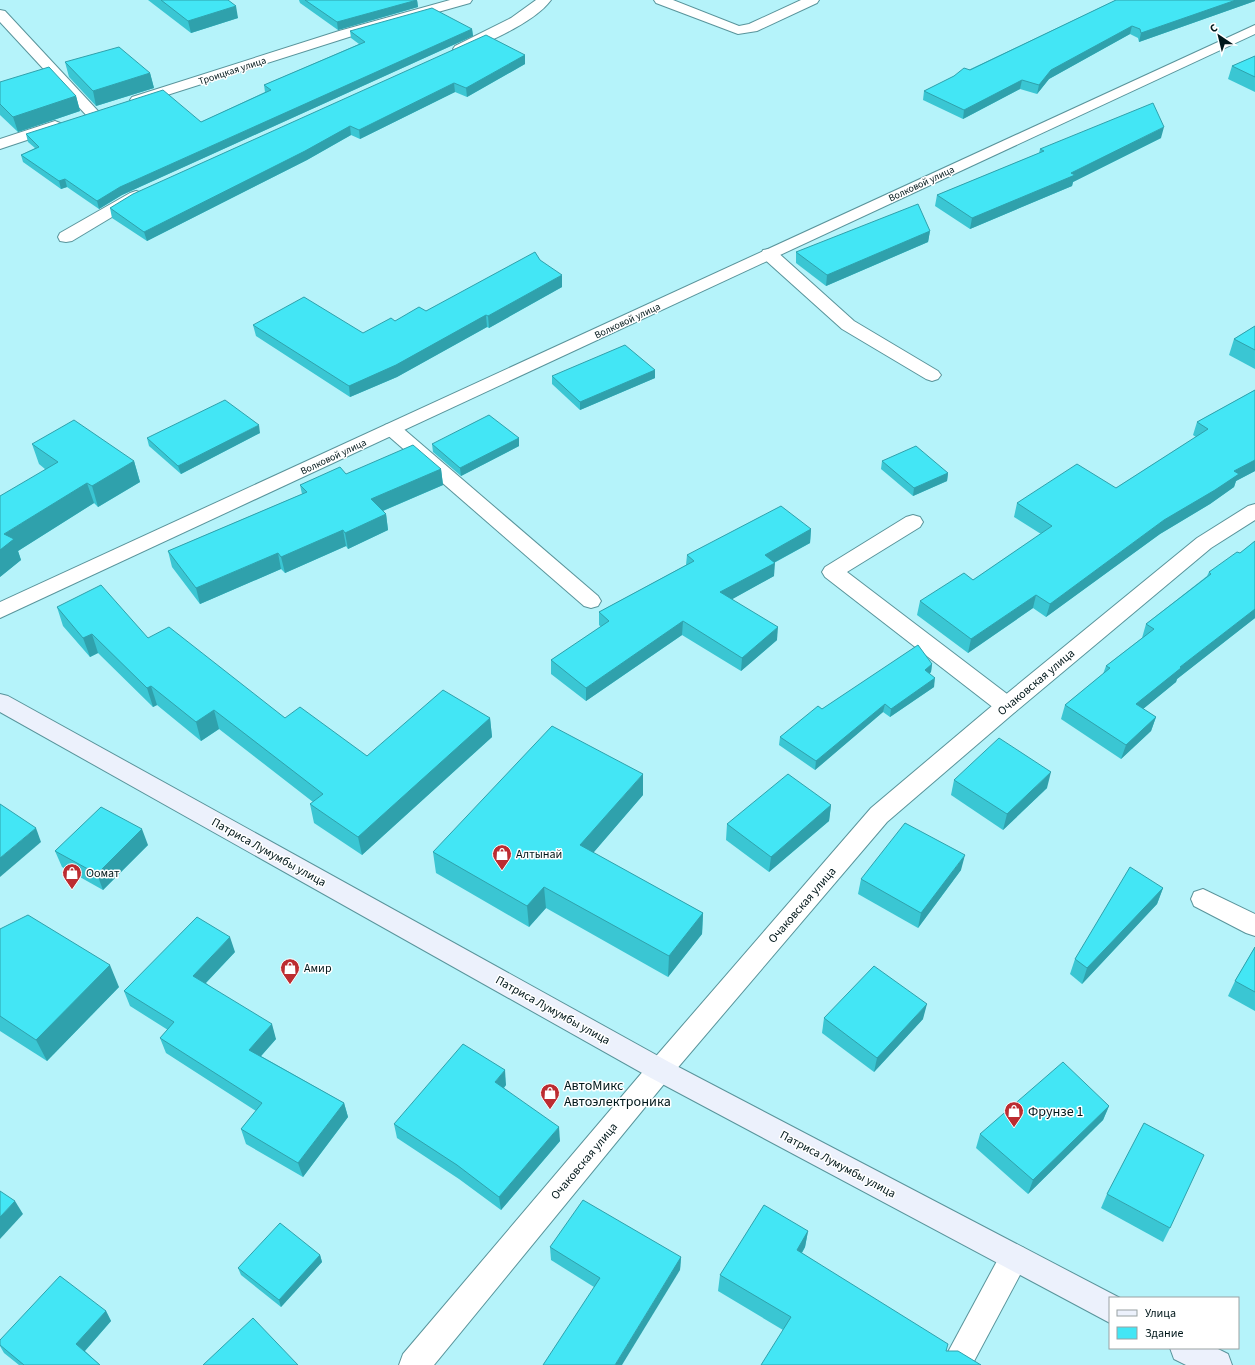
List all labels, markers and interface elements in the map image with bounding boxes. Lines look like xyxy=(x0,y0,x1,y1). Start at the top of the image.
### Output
north arrow xyxy=(1199,16,1239,56)
text: С xyxy=(1207,20,1221,36)
street label: Троицкая улица xyxy=(197,53,268,88)
street label: Волковой улица xyxy=(886,163,957,205)
street label: Волковой улица xyxy=(592,300,663,342)
street label: Волковой улица xyxy=(298,436,369,478)
street label: Очаковская улица xyxy=(994,645,1079,720)
street label: Патриса Лумумбы улица xyxy=(208,814,329,891)
shop icon: Алтынай xyxy=(491,843,513,871)
place label: Алтынай xyxy=(516,846,562,863)
shop icon: Оомат xyxy=(61,862,83,890)
street label: Очаковская улица xyxy=(765,864,840,947)
place label: Оомат xyxy=(86,865,120,882)
shop icon: Амир xyxy=(279,957,301,985)
place label: Амир xyxy=(304,960,332,977)
street label: Патриса Лумумбы улица xyxy=(492,972,613,1049)
place label: АвтоМикс Автоэлектроника xyxy=(564,1076,671,1112)
shop icon: АвтоМикс Автоэлектроника xyxy=(539,1082,561,1110)
shop icon: Фрунзе 1 xyxy=(1003,1100,1025,1128)
place label: Фрунзе 1 xyxy=(1028,1102,1084,1122)
street label: Очаковская улица xyxy=(547,1119,622,1204)
street label: Патриса Лумумбы улица xyxy=(777,1127,899,1202)
legend xyxy=(1109,1297,1239,1349)
text: Улица xyxy=(1145,1305,1176,1322)
text: Здание xyxy=(1145,1325,1184,1342)

